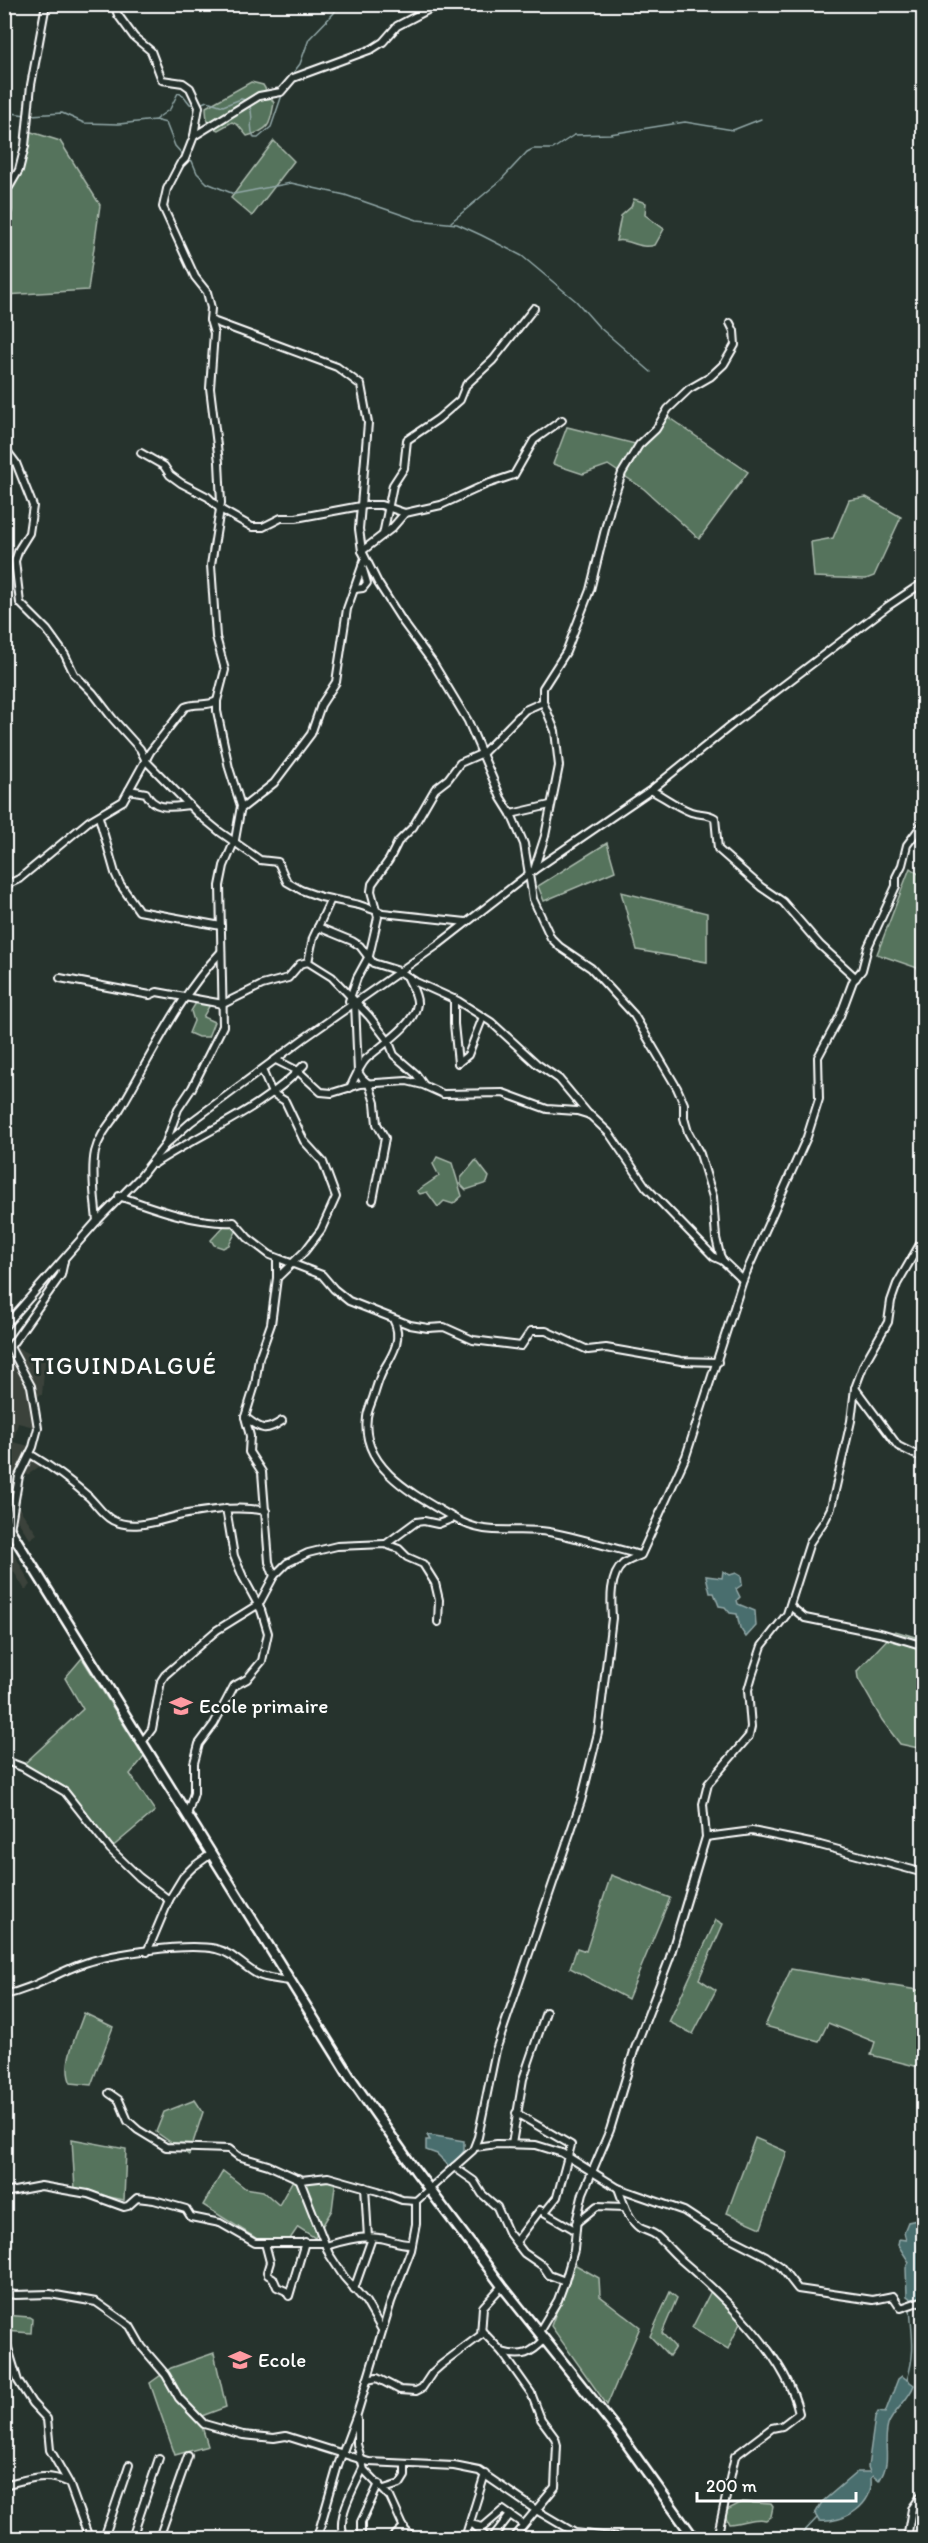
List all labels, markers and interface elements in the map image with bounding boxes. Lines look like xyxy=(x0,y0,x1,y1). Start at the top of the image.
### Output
district label: TIGUINDALGUÉ xyxy=(31,1351,217,1380)
school or university icon: Ecole primaire xyxy=(168,1693,194,1719)
place label: Ecole primaire xyxy=(199,1693,328,1718)
school or university icon: Ecole xyxy=(227,2347,253,2373)
place label: Ecole xyxy=(258,2347,306,2372)
scale bar xyxy=(697,2465,856,2503)
text: 200 m xyxy=(706,2475,757,2497)

